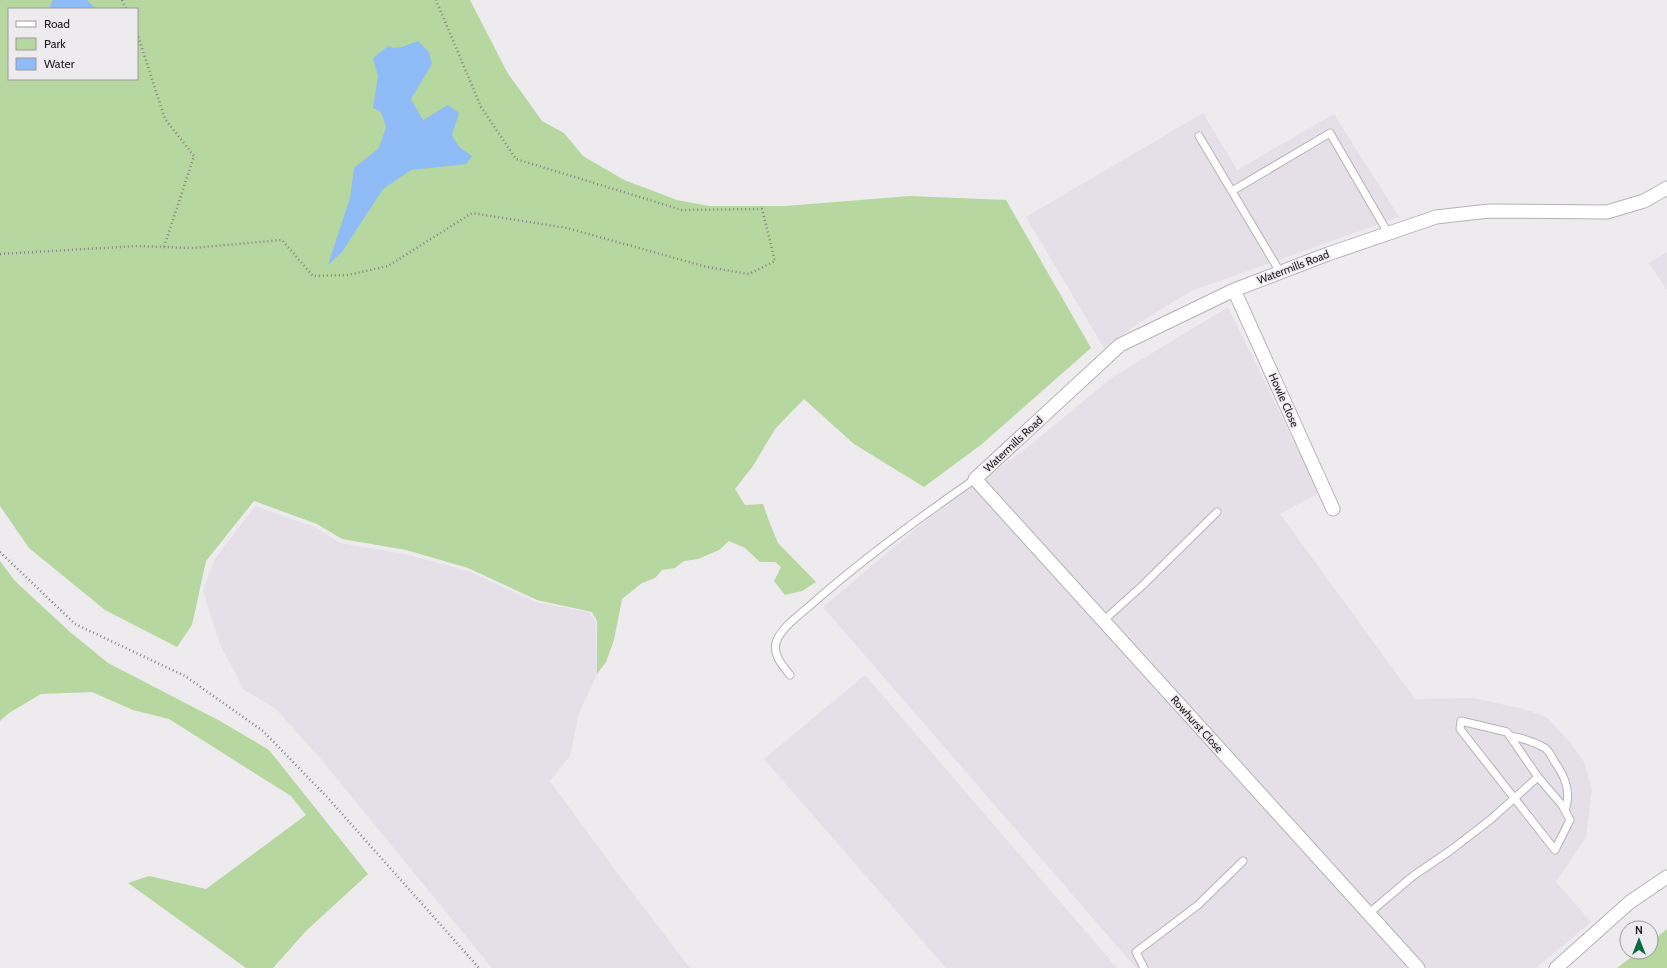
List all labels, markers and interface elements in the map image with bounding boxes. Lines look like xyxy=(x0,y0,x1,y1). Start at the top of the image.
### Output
legend xyxy=(8,8,138,80)
text: Road xyxy=(44,16,70,31)
text: Park xyxy=(44,36,66,51)
text: Water xyxy=(44,56,75,71)
street label: Watermills Road xyxy=(1255,247,1331,287)
street label: Howle Close xyxy=(1266,371,1302,430)
street label: Watermills Road xyxy=(980,413,1046,475)
street label: Rowhurst Close xyxy=(1168,693,1226,756)
north arrow xyxy=(1619,920,1659,960)
text: N xyxy=(1635,923,1643,937)

